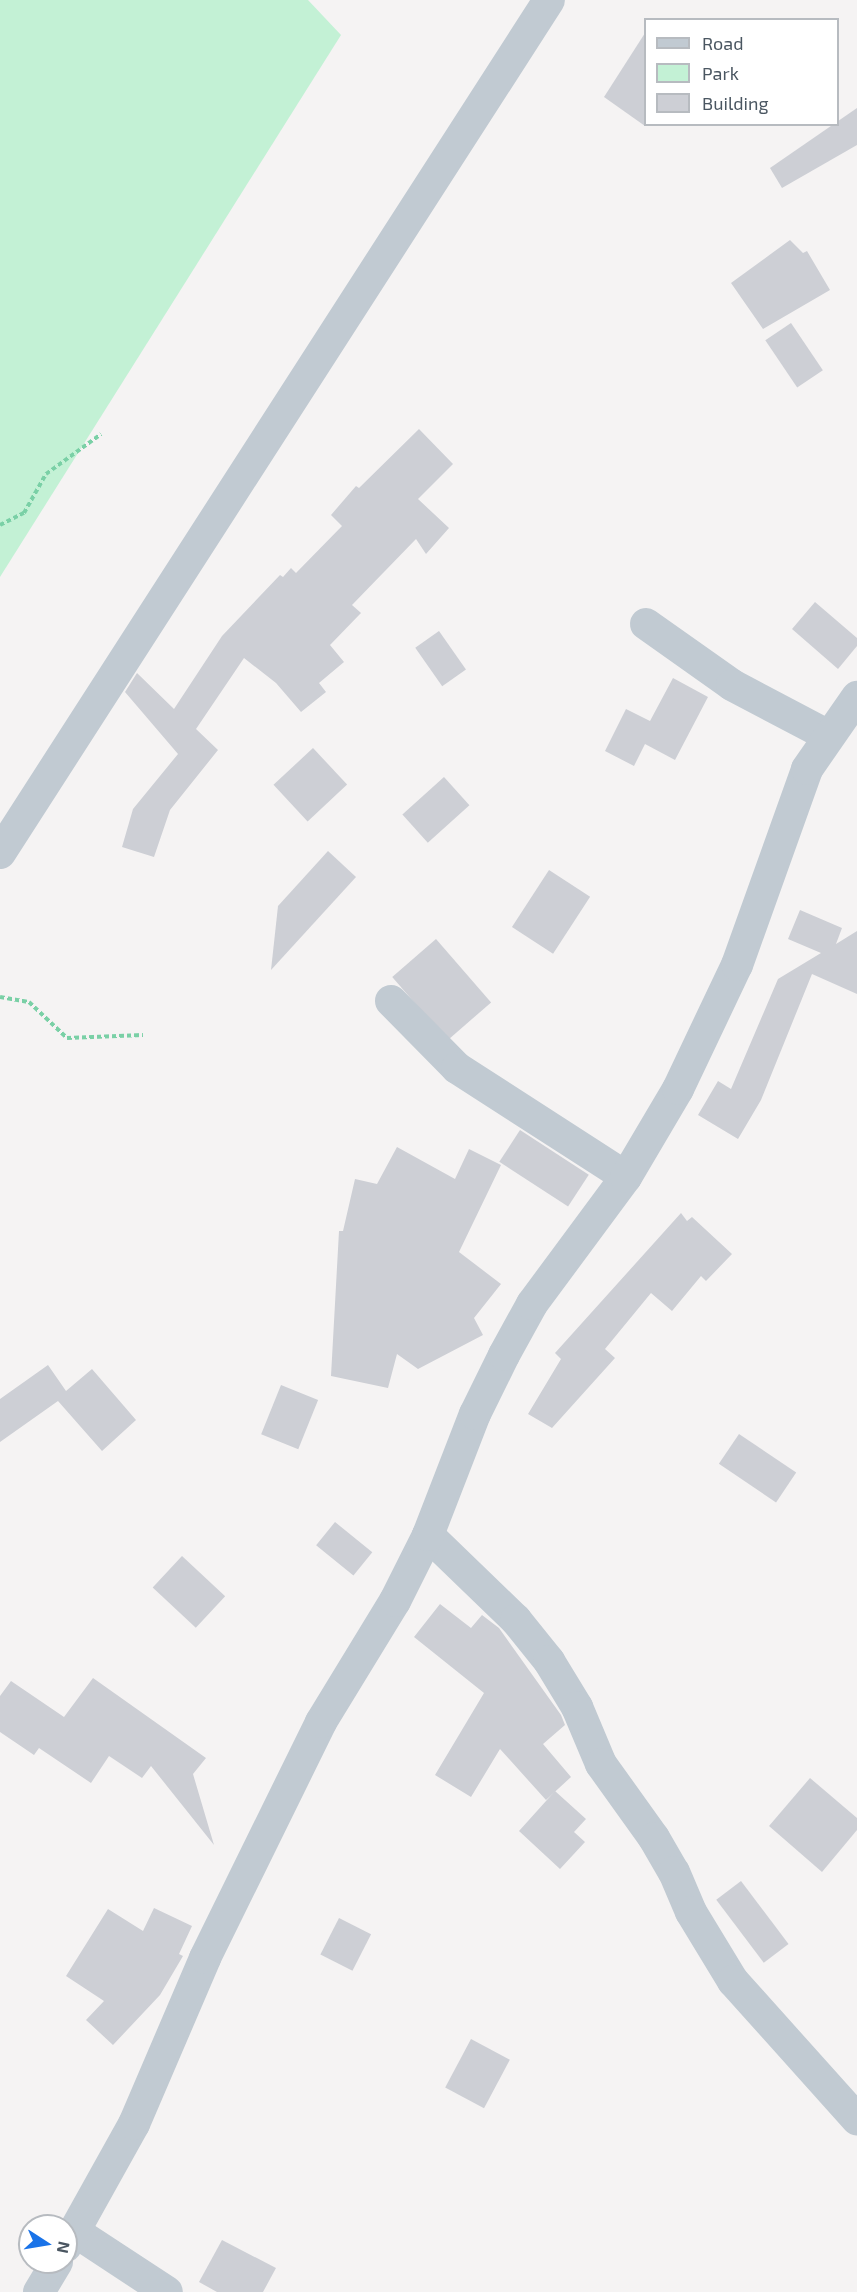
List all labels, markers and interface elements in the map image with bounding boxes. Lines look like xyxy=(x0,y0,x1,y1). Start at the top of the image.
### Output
legend xyxy=(644,18,839,126)
text: Road xyxy=(702,32,743,54)
text: Park xyxy=(702,62,739,84)
text: Building xyxy=(702,92,769,114)
north arrow xyxy=(18,2214,78,2274)
text: N xyxy=(54,2240,75,2255)

